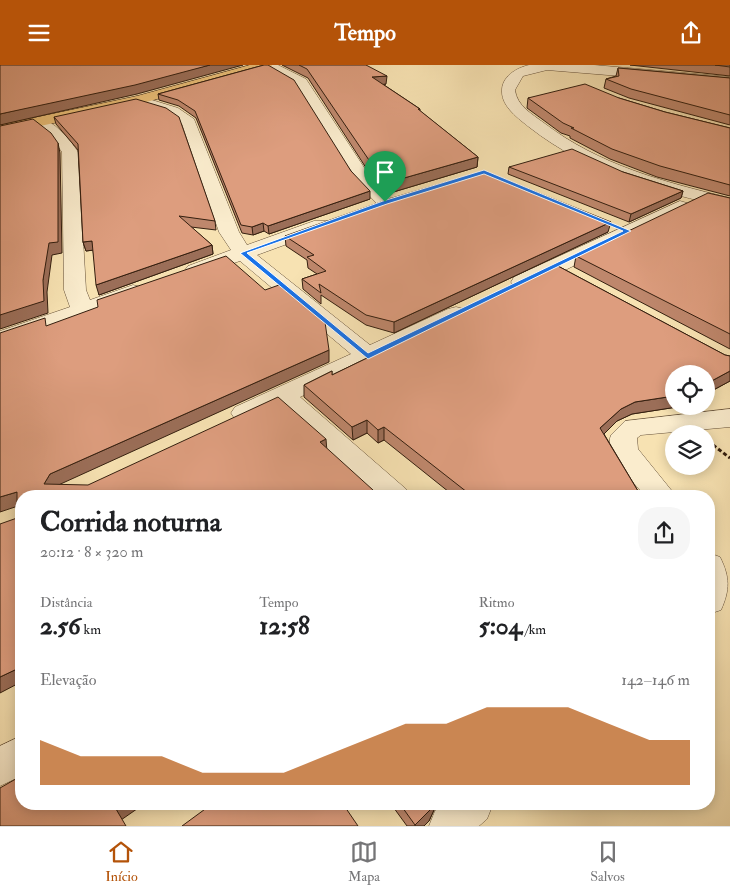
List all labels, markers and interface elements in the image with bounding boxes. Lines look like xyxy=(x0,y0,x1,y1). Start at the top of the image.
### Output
icon: menu xyxy=(25,19,53,47)
text: Tempo xyxy=(334,19,396,47)
icon: share xyxy=(677,19,705,47)
pin xyxy=(364,151,406,202)
icon: arrive xyxy=(371,158,399,186)
map controls xyxy=(665,365,715,475)
button: locate xyxy=(665,365,715,415)
button: layers xyxy=(665,425,715,475)
text: Corrida noturna xyxy=(40,505,221,540)
button: share xyxy=(638,507,690,559)
text: 20:12 · 8 × 320 m xyxy=(40,542,144,562)
text: Distância xyxy=(40,594,93,611)
text: Tempo xyxy=(259,594,298,611)
text: Ritmo xyxy=(479,594,514,611)
text: 2.56 xyxy=(40,611,81,642)
text: 12:58 xyxy=(259,611,310,642)
text: 5:04 xyxy=(479,611,522,642)
text: km xyxy=(81,621,101,638)
text: /km xyxy=(522,621,546,638)
text: Elevação xyxy=(40,670,96,690)
text: 142–146 m xyxy=(621,670,690,690)
tab: Início xyxy=(105,838,138,885)
tab: Mapa xyxy=(348,838,380,885)
tab: Salvos xyxy=(590,838,625,885)

